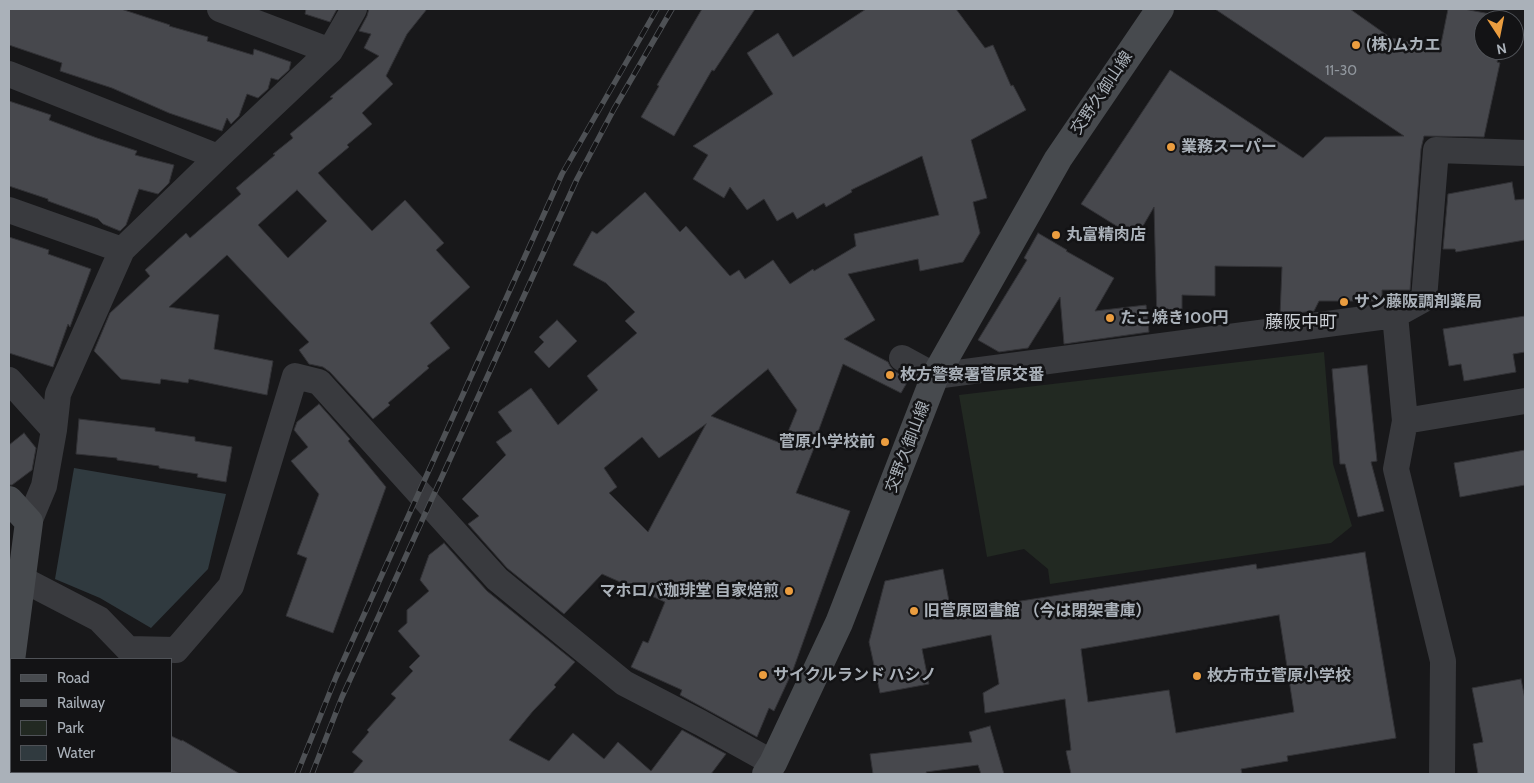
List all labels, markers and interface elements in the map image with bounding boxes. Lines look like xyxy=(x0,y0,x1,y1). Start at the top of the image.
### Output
north arrow xyxy=(1474,10,1524,60)
place label: (株)ムカエ xyxy=(1366,35,1440,55)
marker: (株)ムカエ xyxy=(1350,39,1362,51)
text: N xyxy=(1495,39,1508,59)
street label: 交野久御山線 xyxy=(1067,48,1137,138)
house number: 11-30 xyxy=(1325,63,1357,79)
place label: 業務スーパー xyxy=(1181,137,1277,157)
marker: 業務スーパー xyxy=(1165,141,1177,153)
place label: 丸富精肉店 xyxy=(1066,225,1146,245)
marker: 丸富精肉店 xyxy=(1050,229,1062,241)
place label: サン藤阪調剤薬局 xyxy=(1354,292,1482,312)
marker: サン藤阪調剤薬局 xyxy=(1338,296,1350,308)
place label: たこ焼き100円 xyxy=(1120,308,1228,328)
marker: たこ焼き100円 xyxy=(1104,312,1116,324)
district label: 藤阪中町 xyxy=(1265,312,1337,334)
place label: 枚方警察署菅原交番 xyxy=(900,365,1044,385)
marker: 枚方警察署菅原交番 xyxy=(884,369,896,381)
street label: 交野久御山線 xyxy=(882,399,934,495)
place label: 菅原小学校前 xyxy=(779,432,875,452)
marker: 菅原小学校前 xyxy=(879,436,891,448)
place label: マホロバ珈琲堂 自家焙煎 xyxy=(599,581,779,601)
marker: マホロバ珈琲堂 自家焙煎 xyxy=(783,585,795,597)
place label: 旧菅原図書館 （今は閉架書庫） xyxy=(924,601,1152,621)
marker: 旧菅原図書館 （今は閉架書庫） xyxy=(908,605,920,617)
legend xyxy=(10,658,172,773)
place label: サイクルランド ハシノ xyxy=(773,665,937,685)
place label: 枚方市立菅原小学校 xyxy=(1207,666,1351,686)
text: Road xyxy=(57,669,90,687)
marker: サイクルランド ハシノ xyxy=(757,669,769,681)
marker: 枚方市立菅原小学校 xyxy=(1191,670,1203,682)
text: Railway xyxy=(57,694,105,712)
text: Park xyxy=(57,719,84,737)
text: Water xyxy=(57,744,95,762)

